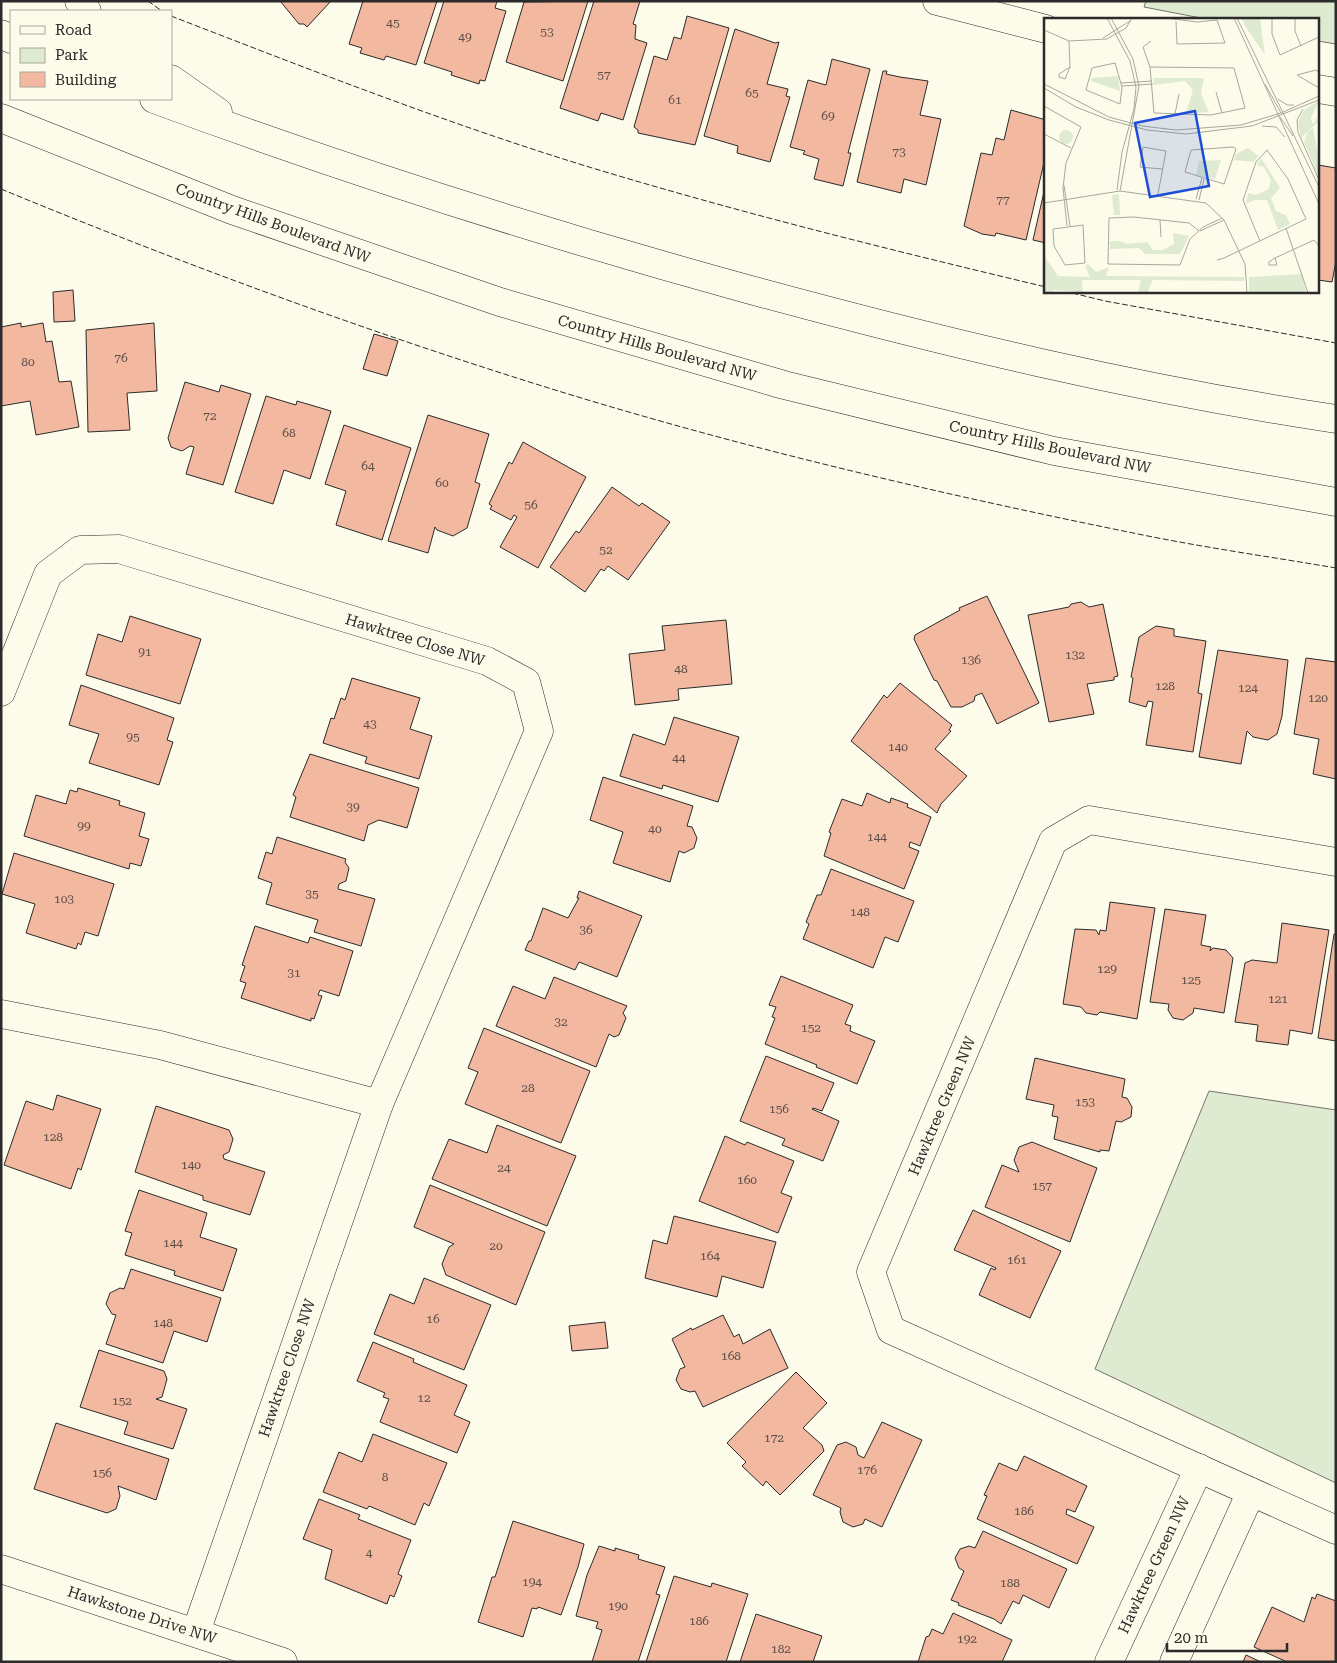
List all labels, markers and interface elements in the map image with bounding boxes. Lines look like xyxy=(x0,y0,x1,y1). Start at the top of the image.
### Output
legend xyxy=(10,10,172,100)
house number: 45 xyxy=(386,16,400,30)
inset map xyxy=(1044,18,1320,292)
text: Road xyxy=(55,21,92,39)
house number: 53 xyxy=(540,25,554,39)
house number: 49 xyxy=(458,30,472,44)
text: Park xyxy=(55,46,89,64)
house number: 57 xyxy=(597,68,611,82)
text: Building xyxy=(55,71,117,89)
house number: 65 xyxy=(745,86,759,100)
house number: 61 xyxy=(668,93,682,107)
house number: 69 xyxy=(821,109,835,123)
house number: 73 xyxy=(892,145,906,159)
street label: Country Hills Boulevard NW xyxy=(173,179,374,267)
house number: 77 xyxy=(996,193,1010,207)
street label: Country Hills Boulevard NW xyxy=(556,311,759,385)
house number: 76 xyxy=(114,351,128,365)
house number: 80 xyxy=(21,355,35,369)
house number: 72 xyxy=(203,409,217,423)
street label: Country Hills Boulevard NW xyxy=(947,417,1153,477)
house number: 68 xyxy=(282,426,296,440)
house number: 64 xyxy=(361,459,375,473)
house number: 60 xyxy=(435,476,449,490)
house number: 56 xyxy=(524,498,538,512)
house number: 52 xyxy=(599,543,613,557)
street label: Hawktree Close NW xyxy=(343,610,488,670)
house number: 91 xyxy=(138,645,152,659)
house number: 132 xyxy=(1065,648,1085,662)
house number: 136 xyxy=(961,653,981,667)
house number: 48 xyxy=(674,662,688,676)
house number: 128 xyxy=(1155,679,1175,693)
house number: 124 xyxy=(1238,681,1258,695)
house number: 120 xyxy=(1308,691,1328,705)
house number: 43 xyxy=(363,717,377,731)
house number: 95 xyxy=(126,730,140,744)
house number: 140 xyxy=(888,740,908,754)
house number: 44 xyxy=(672,751,686,765)
house number: 39 xyxy=(346,800,360,814)
house number: 99 xyxy=(77,819,91,833)
house number: 40 xyxy=(648,822,662,836)
house number: 144 xyxy=(867,830,887,844)
house number: 35 xyxy=(305,887,319,901)
house number: 103 xyxy=(54,892,74,906)
house number: 148 xyxy=(850,905,870,919)
house number: 36 xyxy=(579,923,593,937)
house number: 129 xyxy=(1097,962,1117,976)
house number: 31 xyxy=(287,966,301,980)
house number: 125 xyxy=(1181,973,1201,987)
house number: 121 xyxy=(1268,992,1288,1006)
house number: 32 xyxy=(554,1015,568,1029)
house number: 152 xyxy=(801,1021,821,1035)
street label: Hawktree Green NW xyxy=(905,1033,980,1178)
house number: 28 xyxy=(521,1081,535,1095)
house number: 153 xyxy=(1075,1095,1095,1109)
house number: 156 xyxy=(769,1102,789,1116)
house number: 128 xyxy=(43,1130,63,1144)
house number: 140 xyxy=(181,1158,201,1172)
house number: 24 xyxy=(497,1161,511,1175)
house number: 160 xyxy=(737,1173,757,1187)
house number: 157 xyxy=(1032,1179,1052,1193)
house number: 144 xyxy=(163,1236,183,1250)
house number: 20 xyxy=(489,1239,503,1253)
house number: 164 xyxy=(700,1249,720,1263)
house number: 161 xyxy=(1007,1253,1027,1267)
street label: Hawktree Close NW xyxy=(255,1296,319,1439)
house number: 16 xyxy=(426,1312,440,1326)
house number: 148 xyxy=(153,1316,173,1330)
house number: 168 xyxy=(721,1349,741,1363)
house number: 12 xyxy=(417,1391,431,1405)
house number: 152 xyxy=(112,1394,132,1408)
house number: 172 xyxy=(764,1431,784,1445)
house number: 176 xyxy=(857,1463,877,1477)
house number: 156 xyxy=(92,1466,112,1480)
house number: 8 xyxy=(382,1470,389,1484)
street label: Hawktree Green NW xyxy=(1114,1493,1194,1636)
house number: 186 xyxy=(1014,1504,1034,1518)
house number: 4 xyxy=(366,1546,373,1560)
house number: 194 xyxy=(522,1575,542,1589)
house number: 188 xyxy=(1000,1576,1020,1590)
street label: Hawkstone Drive NW xyxy=(65,1582,220,1648)
house number: 190 xyxy=(608,1599,628,1613)
house number: 186 xyxy=(689,1614,709,1628)
scale bar xyxy=(1167,1620,1287,1652)
text: 20 m xyxy=(1174,1629,1209,1647)
house number: 192 xyxy=(957,1632,977,1646)
house number: 182 xyxy=(771,1642,791,1656)

